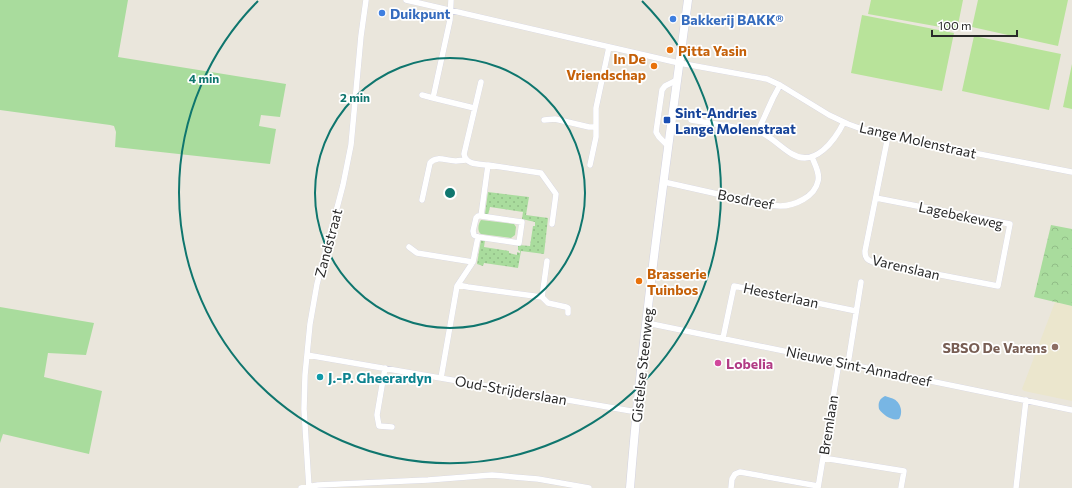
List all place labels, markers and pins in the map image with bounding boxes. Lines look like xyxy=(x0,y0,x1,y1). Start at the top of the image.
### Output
place label: Duikpunt xyxy=(390,5,451,22)
marker: Duikpunt xyxy=(377,8,387,18)
place label: Bakkerij BAKK® xyxy=(681,11,784,28)
marker: Bakkerij BAKK® xyxy=(668,14,678,24)
place label: Pitta Yasin xyxy=(678,42,747,59)
marker: Pitta Yasin xyxy=(665,45,675,55)
place label: In De Vriendschap xyxy=(566,50,646,83)
marker: In De Vriendschap xyxy=(649,61,659,71)
place label: Sint-Andries Lange Molenstraat xyxy=(675,104,796,137)
marker: Sint-Andries Lange Molenstraat xyxy=(662,115,672,125)
centre of rings xyxy=(443,186,457,200)
place label: Brasserie Tuinbos xyxy=(647,265,707,298)
marker: Brasserie Tuinbos xyxy=(634,276,644,286)
place label: SBSO De Varens xyxy=(942,339,1047,356)
marker: SBSO De Varens xyxy=(1050,342,1060,352)
place label: Lobelia xyxy=(726,355,773,372)
marker: Lobelia xyxy=(713,358,723,368)
place label: J.-P. Gheerardyn xyxy=(328,369,432,386)
marker: J.-P. Gheerardyn xyxy=(315,372,325,382)

